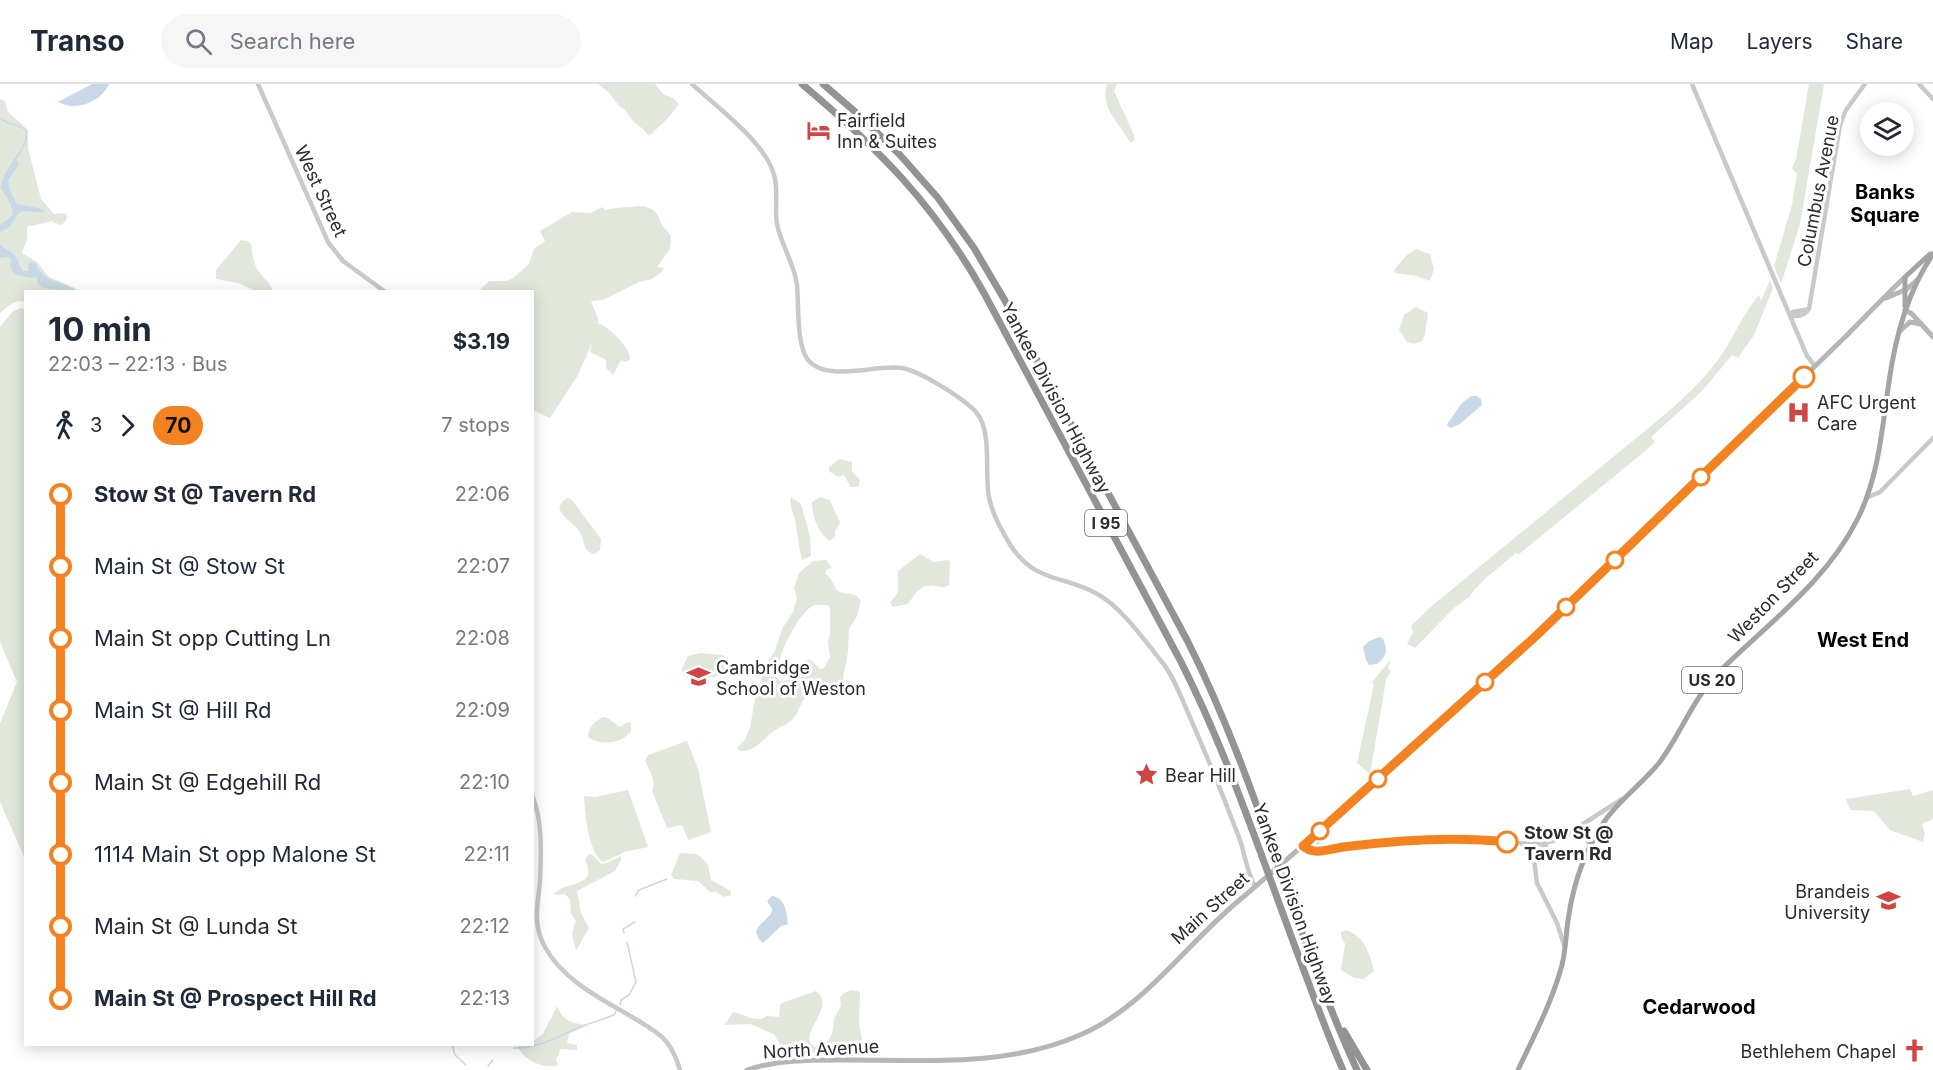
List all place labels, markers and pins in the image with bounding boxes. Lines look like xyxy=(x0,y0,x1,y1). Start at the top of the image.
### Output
place label: Fairfield Inn & Suites xyxy=(837,110,937,152)
hotel icon: Fairfield Inn & Suites xyxy=(806,117,832,143)
unlabelled marker xyxy=(1793,366,1815,388)
place label: AFC Urgent Care xyxy=(1817,392,1916,434)
hospital icon: AFC Urgent Care xyxy=(1786,399,1812,425)
unlabelled marker xyxy=(1692,468,1710,486)
unlabelled marker xyxy=(1606,551,1624,569)
unlabelled marker xyxy=(1557,598,1575,616)
place label: Cambridge School of Weston xyxy=(716,657,866,699)
school or university icon: Cambridge School of Weston xyxy=(685,664,711,690)
unlabelled marker xyxy=(1476,673,1494,691)
place icon: Bear Hill xyxy=(1134,762,1160,788)
place label: Bear Hill xyxy=(1165,765,1236,786)
unlabelled marker xyxy=(1369,770,1387,788)
unlabelled marker xyxy=(1311,822,1329,840)
place label: Stow St @ Tavern Rd xyxy=(1524,822,1614,864)
marker: Stow St @ Tavern Rd xyxy=(1496,831,1518,853)
place label: Brandeis University xyxy=(1784,881,1870,923)
school or university icon: Brandeis University xyxy=(1875,888,1901,914)
church icon: Bethlehem Chapel xyxy=(1901,1038,1927,1064)
place label: Bethlehem Chapel xyxy=(1741,1041,1896,1062)

